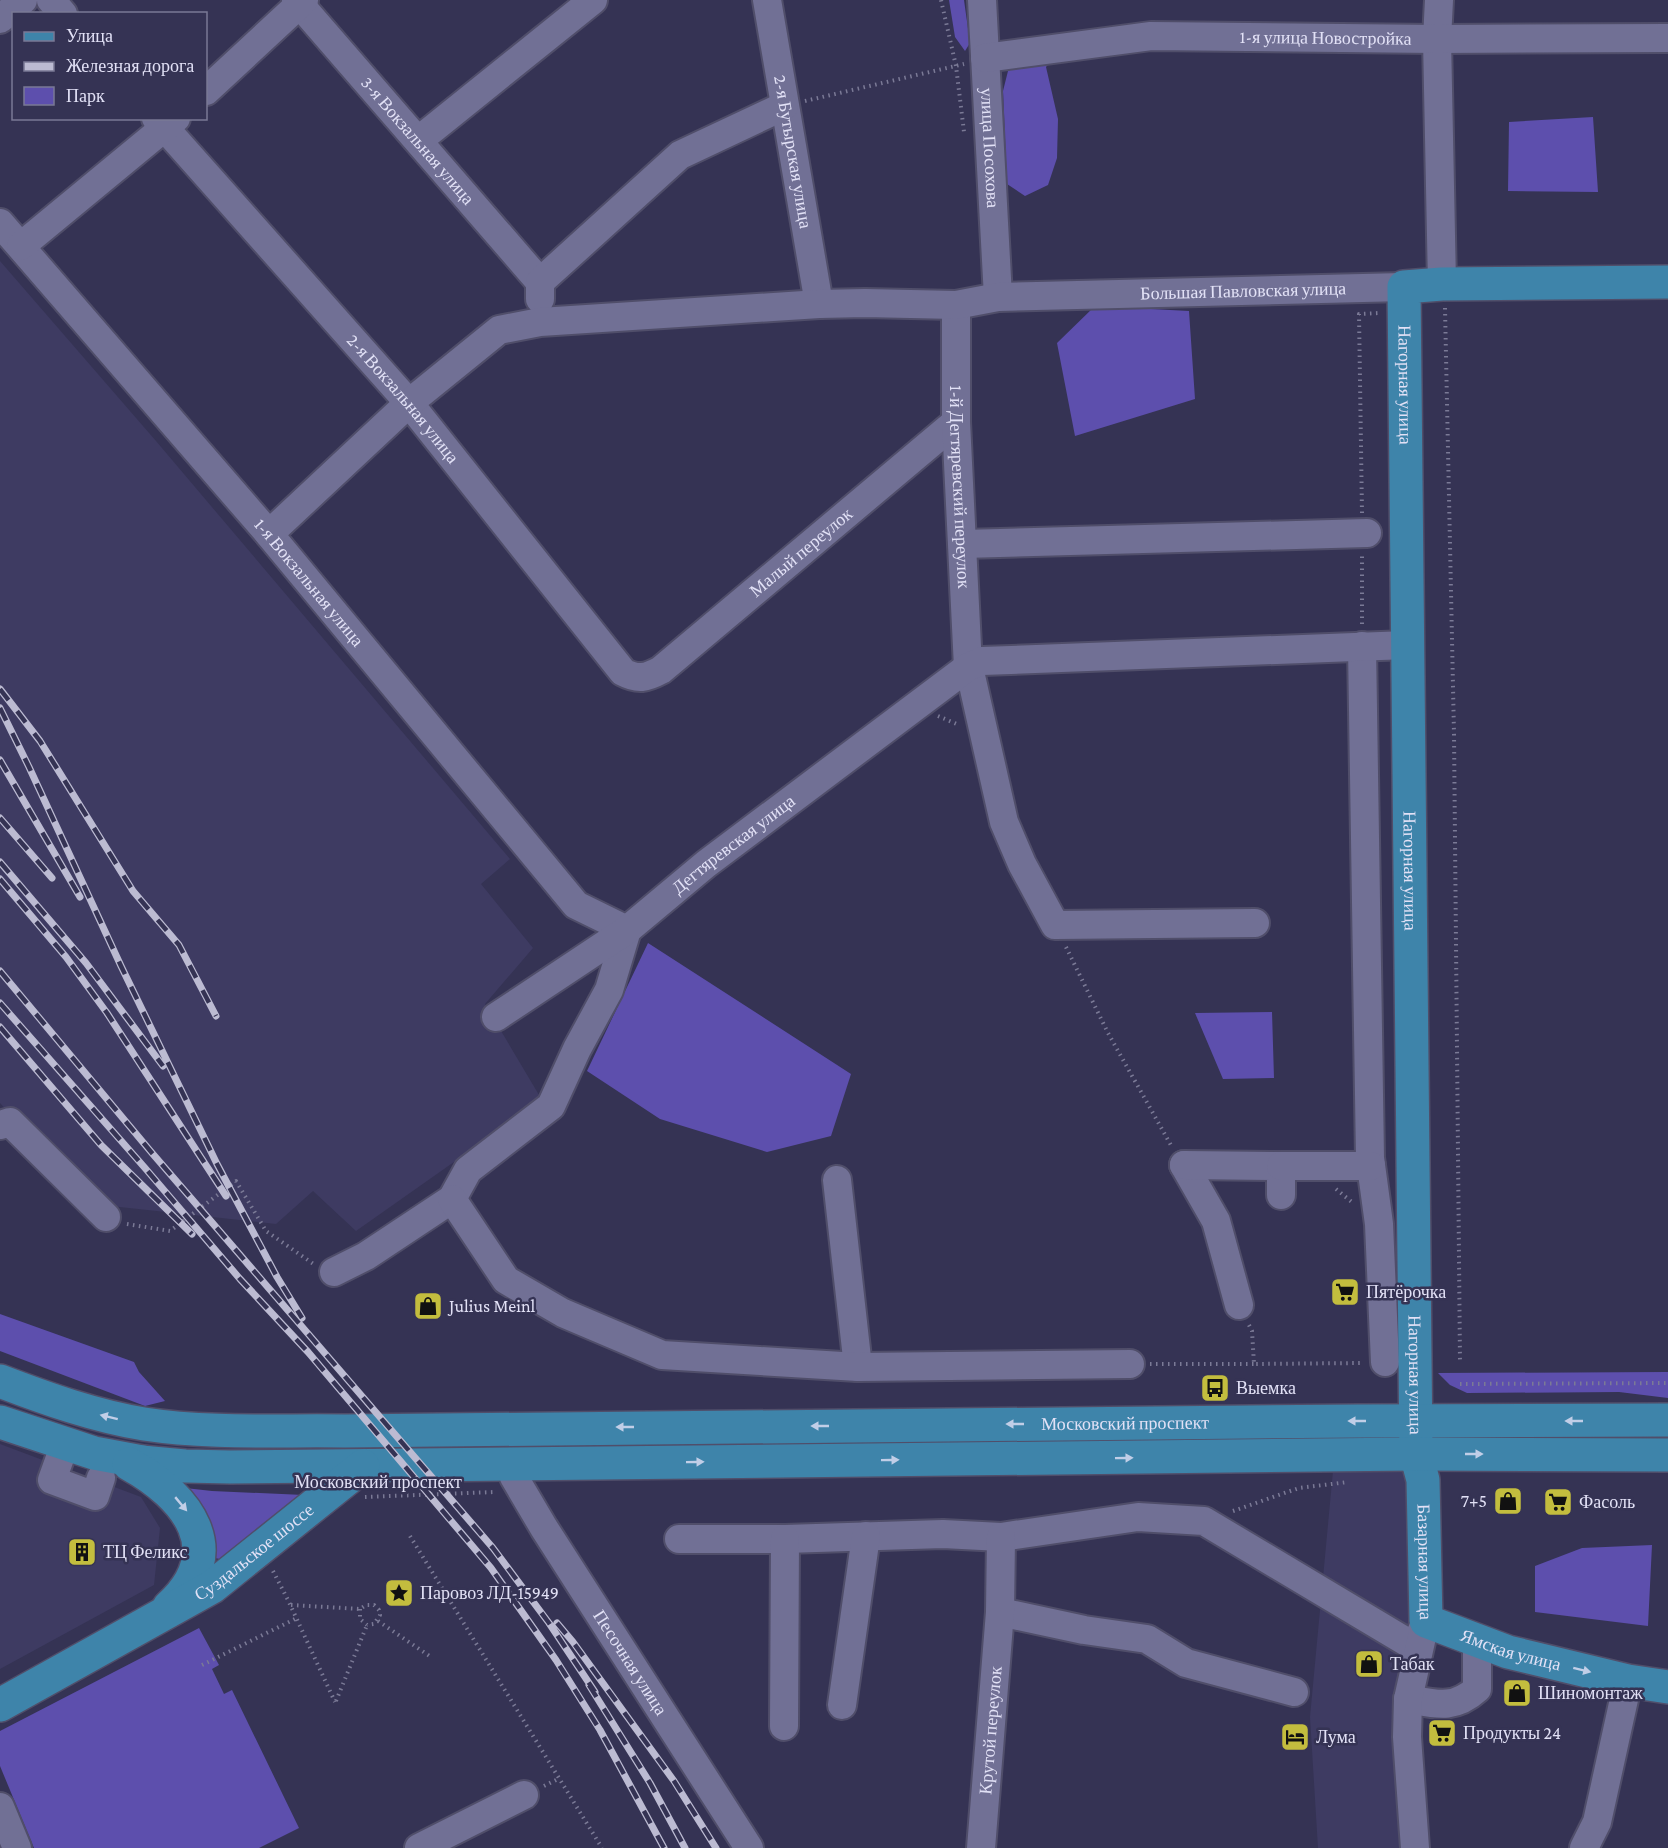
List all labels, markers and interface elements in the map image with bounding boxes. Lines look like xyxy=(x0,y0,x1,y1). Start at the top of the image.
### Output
legend xyxy=(12,12,207,120)
text: Улица xyxy=(66,26,113,46)
street label: 1-я улица Новостройка xyxy=(1239,27,1412,49)
text: Железная дорога xyxy=(66,56,194,76)
street label: 3-я Вокзальная улица xyxy=(357,73,478,209)
street label: 2-я Бутырская улица xyxy=(770,74,816,230)
text: Парк xyxy=(66,86,105,106)
street label: улица Посохова xyxy=(977,87,1003,208)
street label: Большая Павловская улица xyxy=(1140,278,1346,303)
street label: Нагорная улица xyxy=(1394,325,1416,445)
street label: 2-я Вокзальная улица xyxy=(343,330,463,467)
street label: 1-й Дегтяревский переулок xyxy=(946,385,974,589)
street label: Малый переулок xyxy=(746,503,856,601)
street label: 1-я Вокзальная улица xyxy=(250,514,368,650)
street label: Дегтяревская улица xyxy=(668,791,799,898)
street label: Нагорная улица xyxy=(1399,811,1421,931)
supermarket icon: Пятёрочка xyxy=(1329,1276,1361,1308)
place label: Пятёрочка xyxy=(1366,1282,1446,1302)
shop icon: Julius Meinl xyxy=(412,1290,444,1322)
place label: Julius Meinl xyxy=(447,1296,536,1316)
street label: Нагорная улица xyxy=(1405,1315,1426,1435)
bus stop icon: Выемка xyxy=(1199,1372,1231,1404)
place label: Выемка xyxy=(1236,1378,1296,1398)
one-way arrow xyxy=(100,1411,118,1421)
street label: Московский проспект xyxy=(1041,1412,1209,1434)
one-way arrow xyxy=(1347,1416,1366,1426)
one-way arrow xyxy=(1565,1416,1584,1426)
one-way arrow xyxy=(1005,1419,1024,1429)
one-way arrow xyxy=(810,1421,829,1431)
one-way arrow xyxy=(615,1422,634,1432)
one-way arrow xyxy=(1465,1449,1484,1459)
one-way arrow xyxy=(1115,1453,1134,1463)
one-way arrow xyxy=(881,1455,900,1465)
one-way arrow xyxy=(686,1457,705,1467)
street label: Московский проспект xyxy=(294,1472,462,1492)
shop icon: 7+5 xyxy=(1492,1485,1524,1517)
supermarket icon: Фасоль xyxy=(1542,1486,1574,1518)
place label: 7+5 xyxy=(1461,1491,1487,1511)
place label: Фасоль xyxy=(1579,1492,1635,1512)
one-way arrow xyxy=(174,1496,187,1511)
street label: Суздальское шоссе xyxy=(191,1500,318,1605)
street label: Базарная улица xyxy=(1414,1504,1436,1620)
building icon: ТЦ Феликс xyxy=(66,1536,98,1568)
place label: ТЦ Феликс xyxy=(103,1542,187,1562)
place icon: Паровоз ЛД-15949 xyxy=(383,1577,415,1609)
place label: Паровоз ЛД-15949 xyxy=(420,1583,559,1603)
street label: Песочная улица xyxy=(589,1606,671,1719)
street label: Ямская улица xyxy=(1458,1625,1563,1674)
shop icon: Табак xyxy=(1353,1648,1385,1680)
place label: Табак xyxy=(1390,1654,1435,1674)
street label: Крутой переулок xyxy=(975,1665,1006,1795)
one-way arrow xyxy=(1572,1666,1591,1676)
shop icon: Шиномонтаж xyxy=(1501,1677,1533,1709)
place label: Шиномонтаж xyxy=(1538,1683,1643,1703)
supermarket icon: Продукты 24 xyxy=(1426,1717,1458,1749)
hotel icon: Лума xyxy=(1279,1721,1311,1753)
place label: Продукты 24 xyxy=(1463,1723,1561,1743)
place label: Лума xyxy=(1316,1727,1356,1747)

